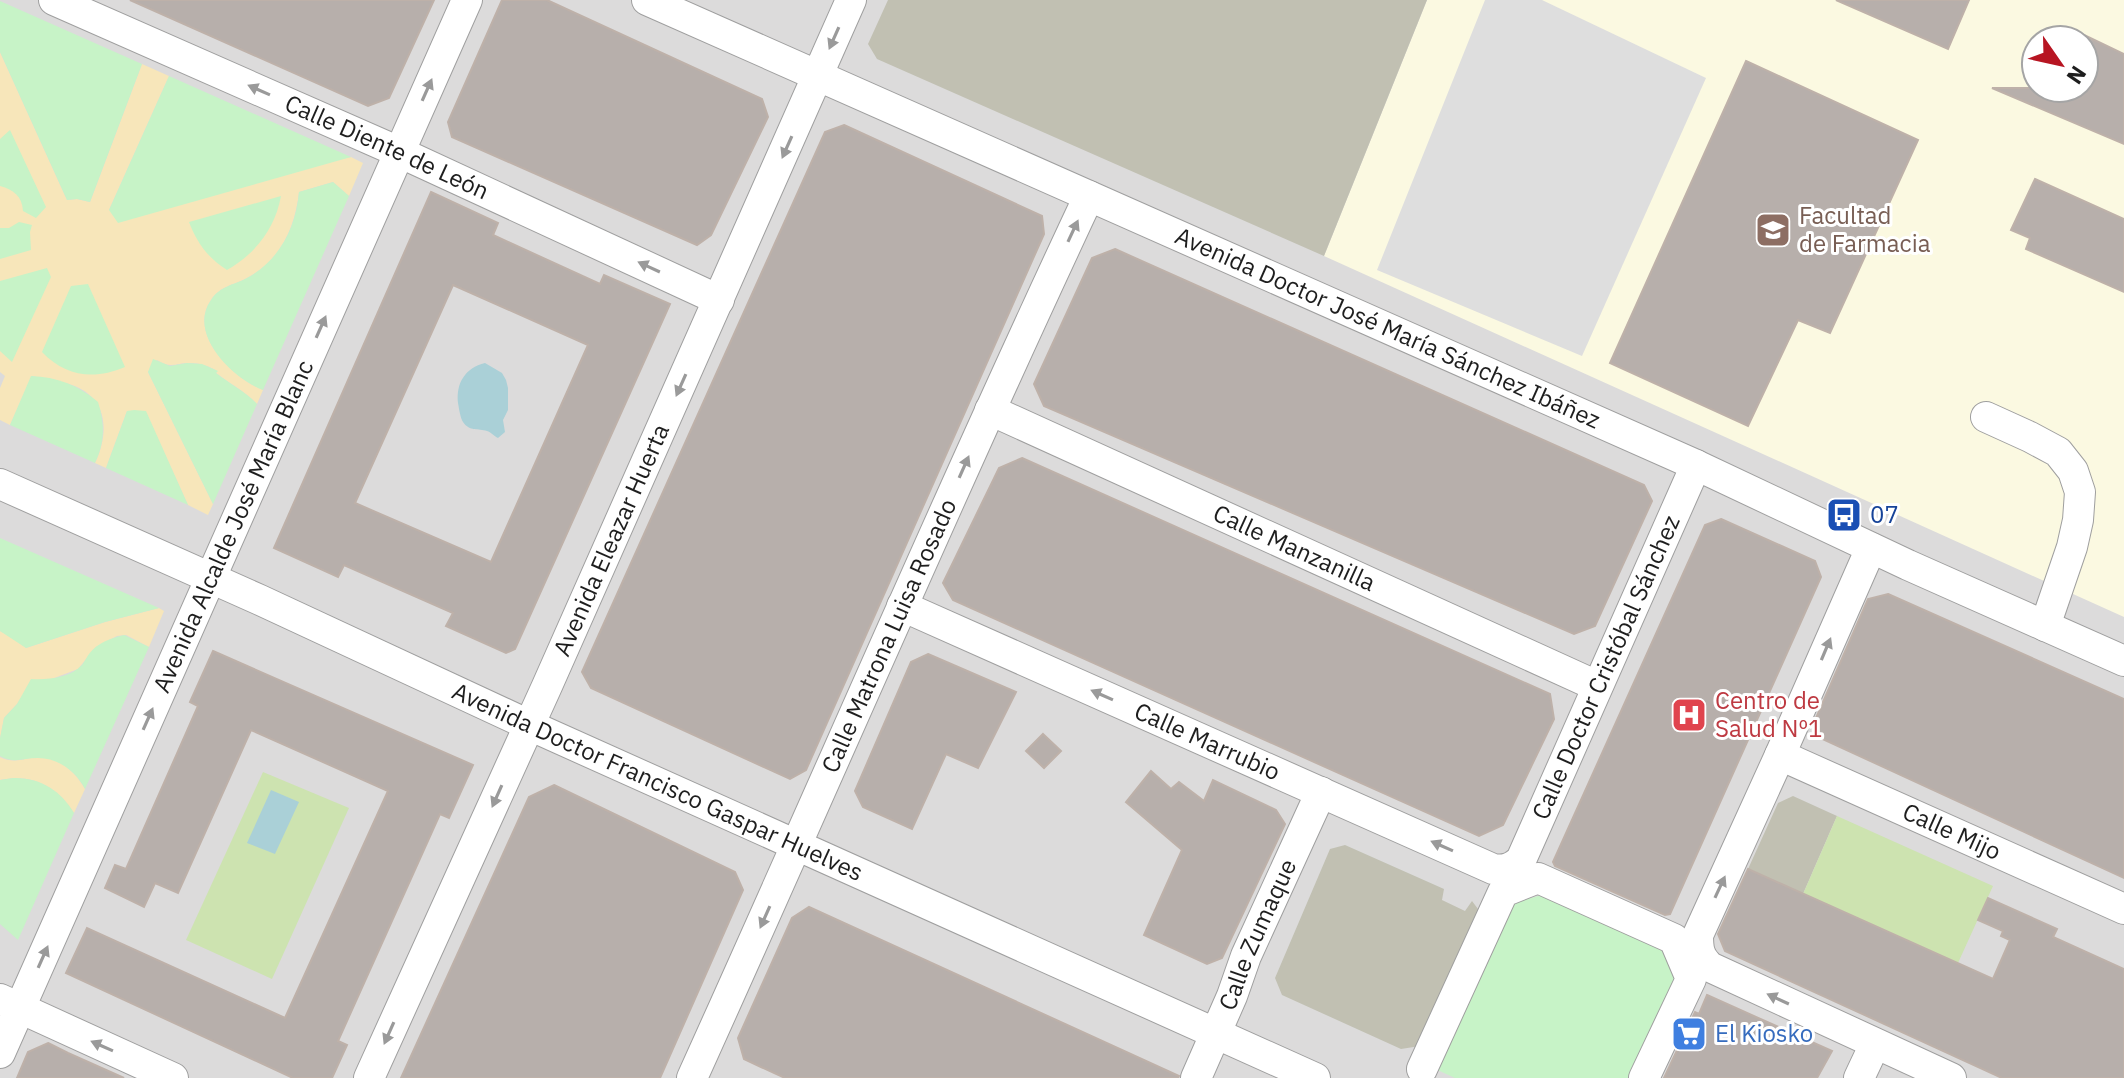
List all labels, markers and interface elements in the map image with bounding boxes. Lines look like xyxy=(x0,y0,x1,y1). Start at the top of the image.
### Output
north arrow xyxy=(2020,24,2100,104)
one-way arrow xyxy=(828,26,841,50)
text: N xyxy=(2061,61,2093,90)
one-way arrow xyxy=(420,78,434,101)
one-way arrow xyxy=(247,84,271,97)
street label: Calle Diente de León xyxy=(280,87,494,206)
one-way arrow xyxy=(780,135,793,159)
place label: Facultad de Farmacia xyxy=(1799,199,1931,259)
school or university icon: Facultad de Farmacia xyxy=(1754,211,1792,249)
one-way arrow xyxy=(1066,219,1080,242)
street label: Avenida Doctor José María Sánchez Ibáñez xyxy=(1170,219,1605,436)
one-way arrow xyxy=(637,260,660,274)
one-way arrow xyxy=(315,316,328,339)
street label: Avenida Alcalde José María Blanc xyxy=(145,355,320,697)
one-way arrow xyxy=(675,373,688,396)
street label: Avenida Eleazar Huerta xyxy=(545,419,676,661)
one-way arrow xyxy=(958,455,971,479)
street label: Calle Matrona Luisa Rosado xyxy=(813,494,963,778)
bus stop icon: 07 xyxy=(1825,496,1863,534)
street label: Calle Manzanilla xyxy=(1208,497,1381,598)
place label: 07 xyxy=(1870,498,1899,530)
street label: Calle Doctor Cristóbal Sánchez xyxy=(1524,510,1687,824)
one-way arrow xyxy=(1819,637,1832,661)
street label: Avenida Doctor Francisco Gaspar Huelves xyxy=(447,675,868,888)
place label: Centro de Salud Nº1 xyxy=(1715,684,1822,744)
one-way arrow xyxy=(1090,688,1114,701)
street label: Calle Marrubio xyxy=(1130,694,1286,787)
hospital icon: Centro de Salud Nº1 xyxy=(1670,696,1708,734)
one-way arrow xyxy=(141,707,155,730)
one-way arrow xyxy=(490,784,504,808)
street label: Calle Mijo xyxy=(1898,795,2006,867)
one-way arrow xyxy=(1430,839,1454,853)
street label: Calle Zumaque xyxy=(1211,854,1303,1015)
one-way arrow xyxy=(1713,875,1727,898)
one-way arrow xyxy=(758,905,772,928)
one-way arrow xyxy=(37,945,50,968)
one-way arrow xyxy=(1767,992,1790,1006)
supermarket icon: El Kiosko xyxy=(1670,1015,1708,1053)
place label: El Kiosko xyxy=(1715,1017,1813,1049)
one-way arrow xyxy=(382,1021,396,1045)
one-way arrow xyxy=(90,1039,114,1052)

